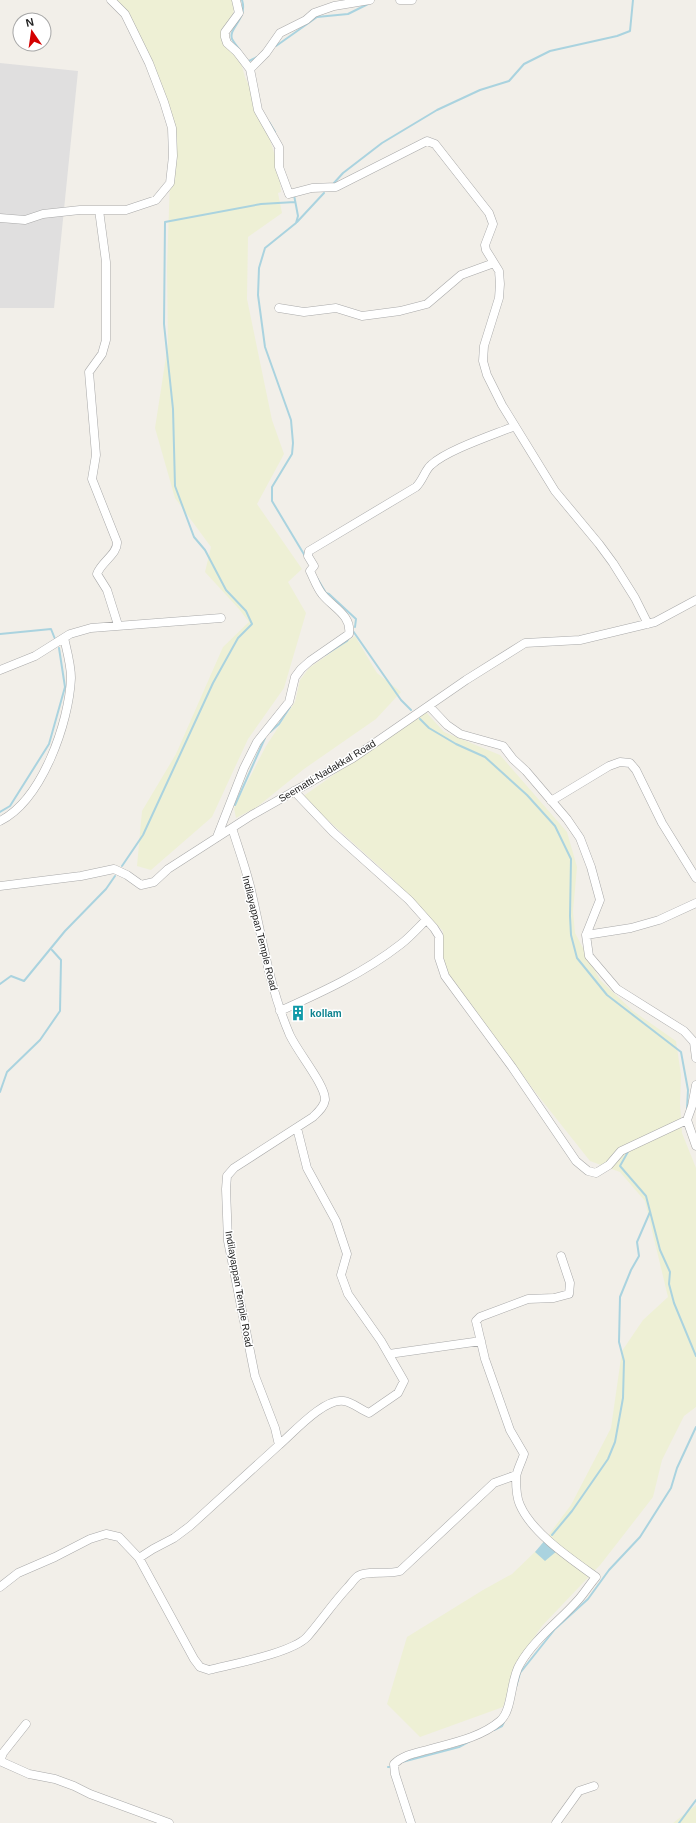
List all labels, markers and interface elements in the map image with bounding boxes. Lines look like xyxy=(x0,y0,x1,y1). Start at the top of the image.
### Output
north arrow xyxy=(12,12,52,52)
text: N xyxy=(25,16,35,29)
street label: Seematti-Nadakkal Road xyxy=(277,738,377,804)
street label: Indilayappan Temple Road xyxy=(240,874,280,992)
building icon: kollam xyxy=(289,1004,307,1022)
place label: kollam xyxy=(310,1008,342,1019)
street label: Indilayappan Temple Road xyxy=(223,1230,255,1348)

